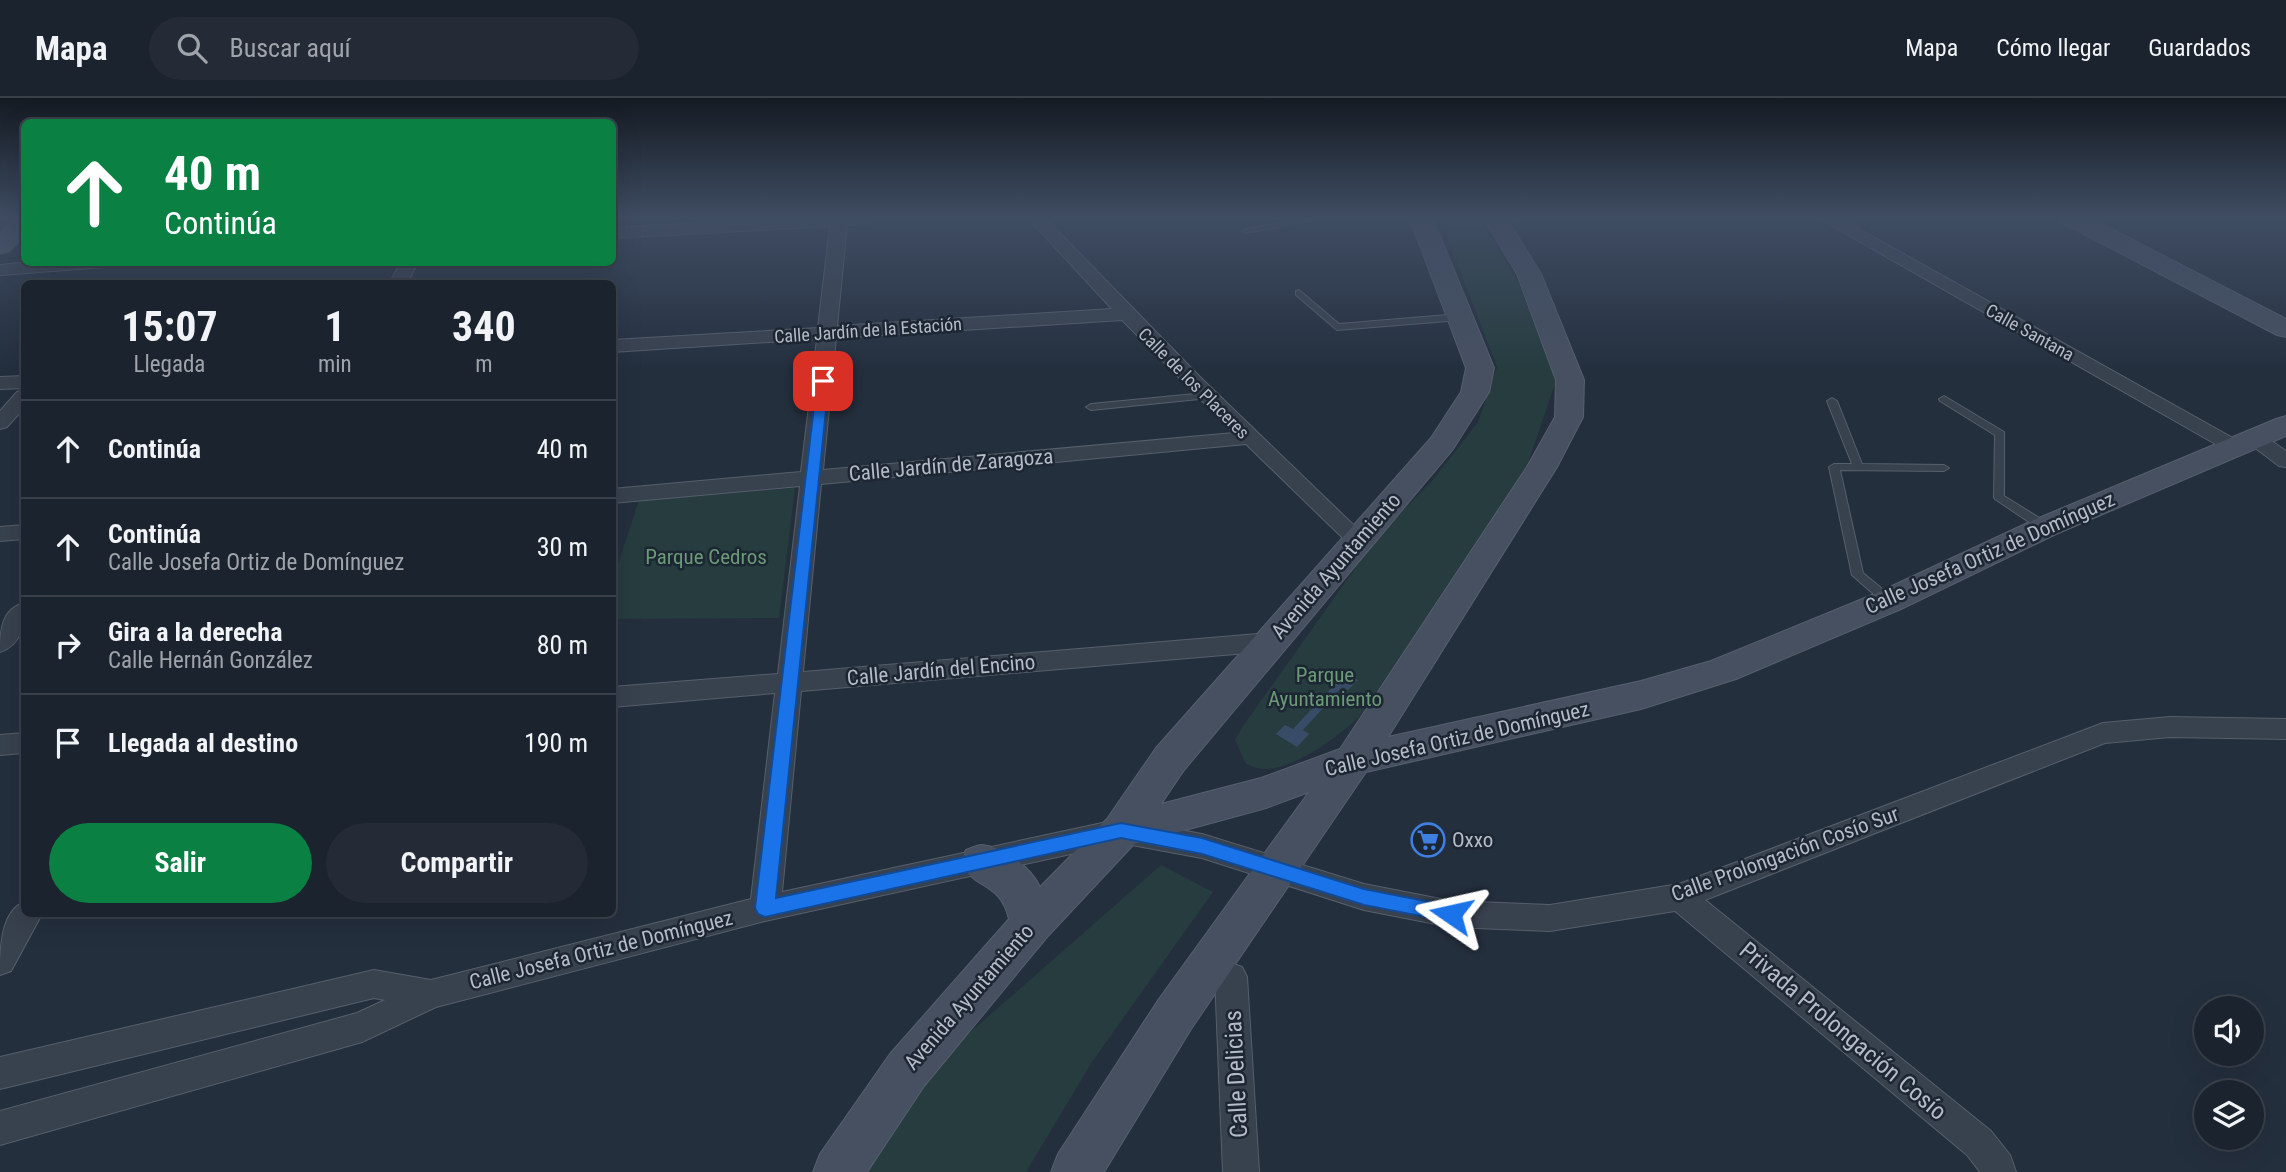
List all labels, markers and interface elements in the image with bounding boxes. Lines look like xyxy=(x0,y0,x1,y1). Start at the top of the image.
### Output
search box xyxy=(149,17,639,80)
text: Mapa xyxy=(35,29,107,68)
icon: search xyxy=(173,29,211,67)
text: Buscar aquí xyxy=(229,33,351,63)
text: Mapa xyxy=(1905,34,1958,62)
text: Cómo llegar xyxy=(1996,34,2110,62)
text: Guardados xyxy=(2148,34,2251,62)
text: 40 m xyxy=(164,145,261,202)
icon: ahead xyxy=(49,147,140,238)
text: Continúa xyxy=(164,204,277,242)
street label: Calle Santana xyxy=(1982,299,2078,365)
text: 15:07 xyxy=(121,302,218,351)
text: 1 xyxy=(324,302,345,351)
text: 340 xyxy=(452,302,516,351)
street label: Calle Jardín de la Estación xyxy=(773,313,963,347)
street label: Calle de los Placeres xyxy=(1134,323,1254,443)
text: Llegada xyxy=(134,351,205,378)
text: min xyxy=(318,351,352,378)
text: m xyxy=(475,351,492,378)
pin xyxy=(793,351,853,411)
icon: arrive xyxy=(804,362,842,400)
icon: ahead xyxy=(49,430,87,468)
text: Continúa xyxy=(108,434,201,464)
text: 40 m xyxy=(537,434,588,464)
street label: Calle Jardín de Zaragoza xyxy=(848,444,1054,486)
street label: Calle Josefa Ortiz de Domínguez xyxy=(1862,487,2118,619)
street label: Avenida Ayuntamiento xyxy=(1266,488,1406,644)
text: Continúa xyxy=(108,519,201,549)
icon: ahead xyxy=(49,528,87,566)
text: 30 m xyxy=(537,532,588,562)
park label: Parque Cedros xyxy=(645,545,767,569)
text: Calle Josefa Ortiz de Domínguez xyxy=(108,549,404,576)
text: Gira a la derecha xyxy=(108,617,282,647)
icon: right xyxy=(49,626,87,664)
text: 80 m xyxy=(537,630,588,660)
text: Calle Hernán González xyxy=(108,647,313,674)
street label: Calle Jardín del Encino xyxy=(846,650,1036,690)
park label: Parque Ayuntamiento xyxy=(1268,663,1382,711)
street label: Calle Josefa Ortiz de Domínguez xyxy=(1322,697,1592,781)
icon: arrive xyxy=(49,724,87,762)
text: Llegada al destino xyxy=(108,728,298,758)
text: 190 m xyxy=(524,728,588,758)
street label: Calle Prolongación Cosío Sur xyxy=(1668,802,1902,906)
supermarket icon: Oxxo xyxy=(1409,821,1447,859)
button: Salir xyxy=(49,823,312,903)
button: Compartir xyxy=(326,823,588,903)
place label: Oxxo xyxy=(1452,828,1493,852)
position arrow xyxy=(1414,877,1488,951)
street label: Calle Josefa Ortiz de Domínguez xyxy=(467,906,735,994)
street label: Avenida Ayuntamiento xyxy=(899,919,1039,1075)
street label: Privada Prolongación Cosío xyxy=(1734,936,1952,1126)
map controls xyxy=(2194,996,2264,1150)
button: sound xyxy=(2194,996,2264,1066)
street label: Calle Delicias xyxy=(1219,1009,1253,1139)
button: layers xyxy=(2194,1080,2264,1150)

